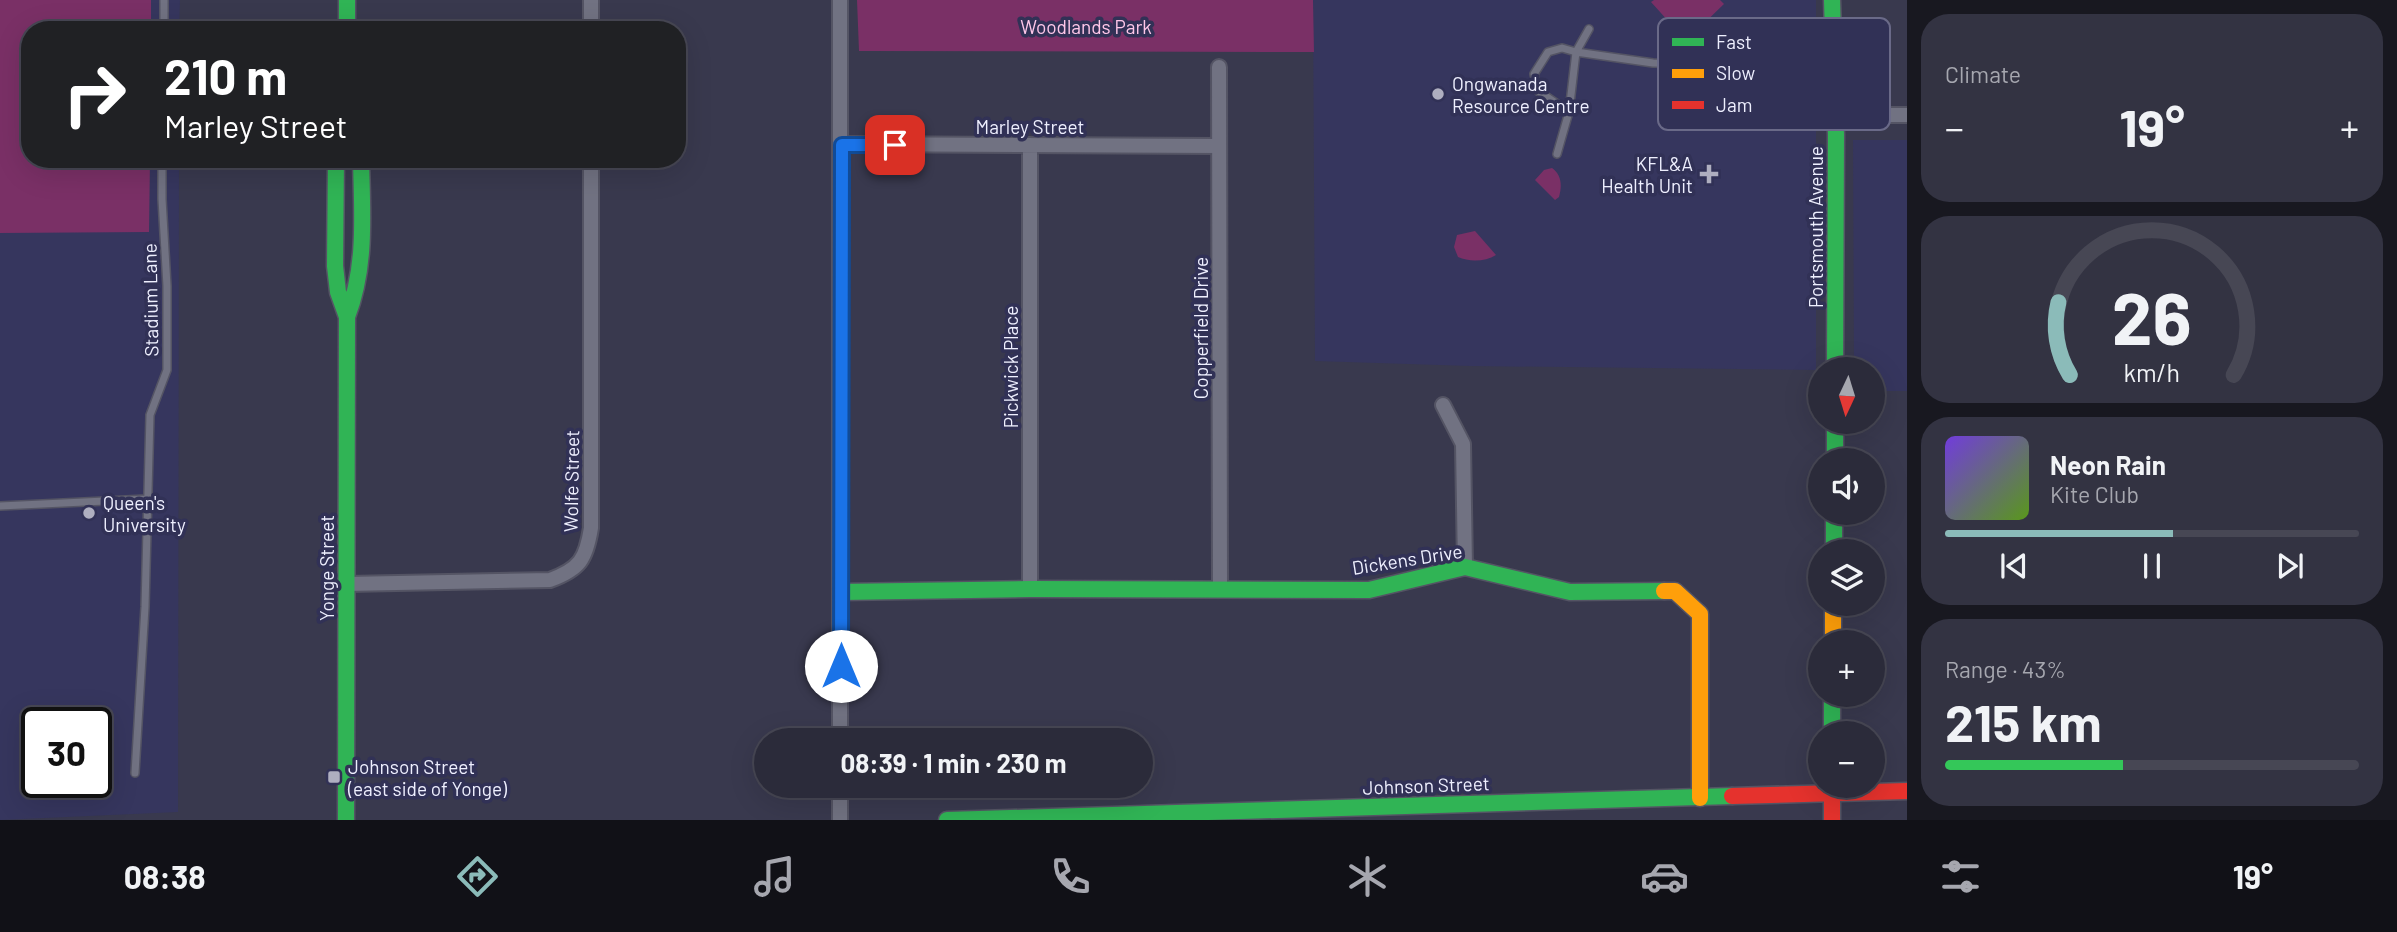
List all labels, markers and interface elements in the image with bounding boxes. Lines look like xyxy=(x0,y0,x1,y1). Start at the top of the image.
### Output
park label: Woodlands Park xyxy=(1020,15,1152,38)
legend xyxy=(1658,18,1890,130)
text: Fast xyxy=(1716,30,1752,53)
text: 210 m xyxy=(164,46,287,105)
icon: right xyxy=(49,49,140,140)
text: Climate xyxy=(1945,60,2021,88)
text: Slow xyxy=(1716,61,1755,84)
place label: Ongwanada Resource Centre xyxy=(1452,72,1590,117)
marker: Ongwanada Resource Centre xyxy=(1430,86,1446,102)
text: Jam xyxy=(1716,93,1752,116)
text: 19° xyxy=(2119,95,2185,157)
text: − xyxy=(1945,104,1964,150)
text: + xyxy=(2340,104,2359,150)
text: Marley Street xyxy=(164,106,347,144)
pin xyxy=(865,115,925,175)
street label: Marley Street xyxy=(976,115,1084,138)
icon: arrive xyxy=(876,126,914,164)
street label: Portsmouth Avenue xyxy=(1804,146,1827,308)
place label: KFL&A Health Unit xyxy=(1601,152,1693,197)
marker: KFL&A Health Unit xyxy=(1699,164,1719,184)
street label: Stadium Lane xyxy=(138,243,162,357)
street label: Copperfield Drive xyxy=(1189,257,1212,399)
text: 26 xyxy=(2112,273,2192,361)
street label: Pickwick Place xyxy=(999,306,1022,428)
north arrow xyxy=(1808,357,1885,434)
map controls xyxy=(1808,357,1885,798)
text: km/h xyxy=(2124,357,2180,387)
street label: Wolfe Street xyxy=(559,430,583,532)
button: sound xyxy=(1808,448,1885,525)
text: Neon Rain xyxy=(2050,449,2166,480)
text: Kite Club xyxy=(2050,480,2139,508)
place label: Queen's University xyxy=(103,491,186,536)
marker: Queen's University xyxy=(81,505,97,521)
street label: Yonge Street xyxy=(315,515,338,621)
street label: Dickens Drive xyxy=(1350,539,1464,579)
button: layers xyxy=(1808,539,1885,616)
icon: previous xyxy=(1995,547,2033,585)
icon: pause xyxy=(2133,547,2171,585)
icon: next xyxy=(2271,547,2309,585)
position arrow xyxy=(804,629,878,703)
button: + xyxy=(1808,630,1885,707)
text: Range · 43% xyxy=(1945,655,2066,683)
text: 215 km xyxy=(1945,690,2102,752)
speed limit sign: 30 xyxy=(21,707,112,798)
button: − xyxy=(1808,721,1885,798)
text: 08:39 · 1 min · 230 m xyxy=(840,747,1067,778)
place label: Johnson Street (east side of Yonge) xyxy=(347,755,508,800)
marker: Johnson Street (east side of Yonge) xyxy=(326,769,342,785)
street label: Johnson Street xyxy=(1362,771,1490,799)
icon: directions xyxy=(453,852,502,901)
icon: music xyxy=(750,852,799,901)
icon: phone xyxy=(1046,852,1095,901)
icon: climate xyxy=(1343,852,1392,901)
icon: car xyxy=(1640,852,1689,901)
icon: filters xyxy=(1936,852,1985,901)
text: 08:38 xyxy=(124,857,206,895)
text: 19° xyxy=(2233,857,2273,895)

